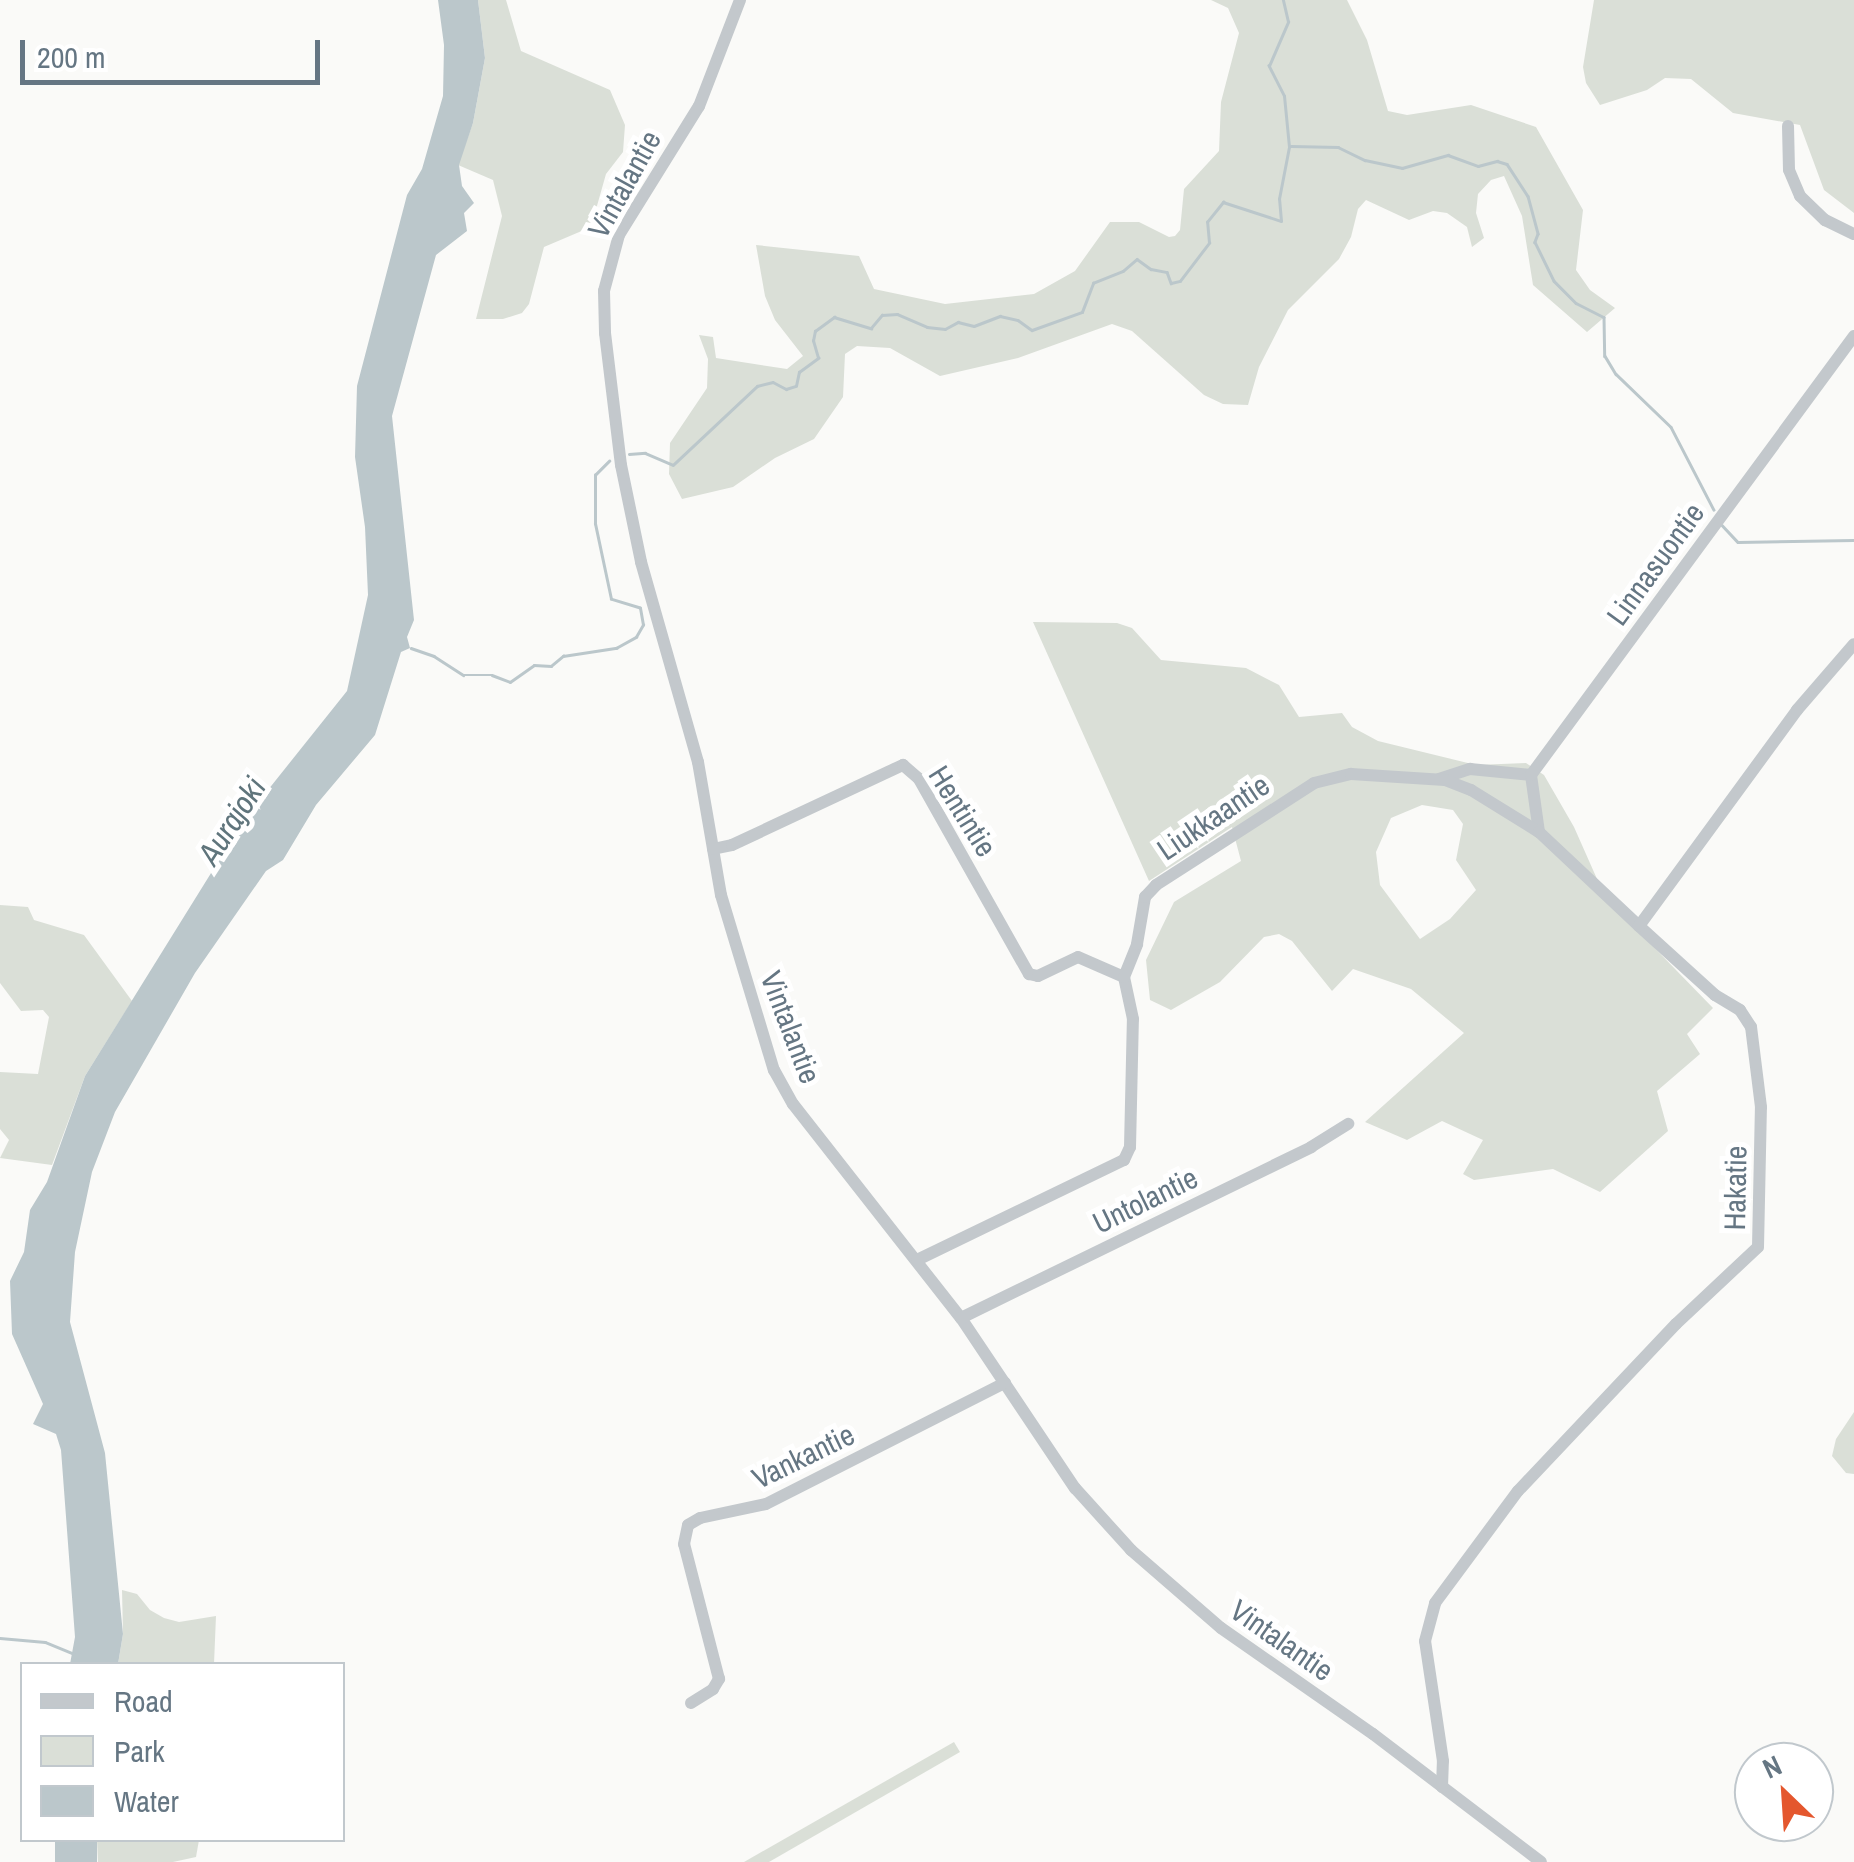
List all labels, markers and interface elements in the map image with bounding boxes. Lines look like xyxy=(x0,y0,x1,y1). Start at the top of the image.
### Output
scale bar xyxy=(25,20,325,82)
text: 200 m xyxy=(37,37,105,77)
street label: Vintalantie xyxy=(580,124,668,244)
street label: Linnasuontie xyxy=(1599,496,1711,632)
street label: Hentintie xyxy=(921,759,1005,863)
street label: Liukkaantie xyxy=(1150,767,1276,867)
water label: Aurajoki xyxy=(190,770,274,872)
street label: Vintalantie xyxy=(753,966,829,1088)
street label: Hakatie xyxy=(1716,1145,1754,1231)
street label: Untolantie xyxy=(1087,1159,1203,1241)
street label: Vankantie xyxy=(746,1416,860,1496)
street label: Vintalantie xyxy=(1224,1592,1340,1688)
legend xyxy=(20,1662,345,1842)
text: Road xyxy=(114,1681,173,1721)
text: Park xyxy=(114,1731,165,1771)
north arrow xyxy=(1734,1742,1834,1842)
text: N xyxy=(1757,1746,1788,1787)
text: Water xyxy=(114,1781,179,1821)

